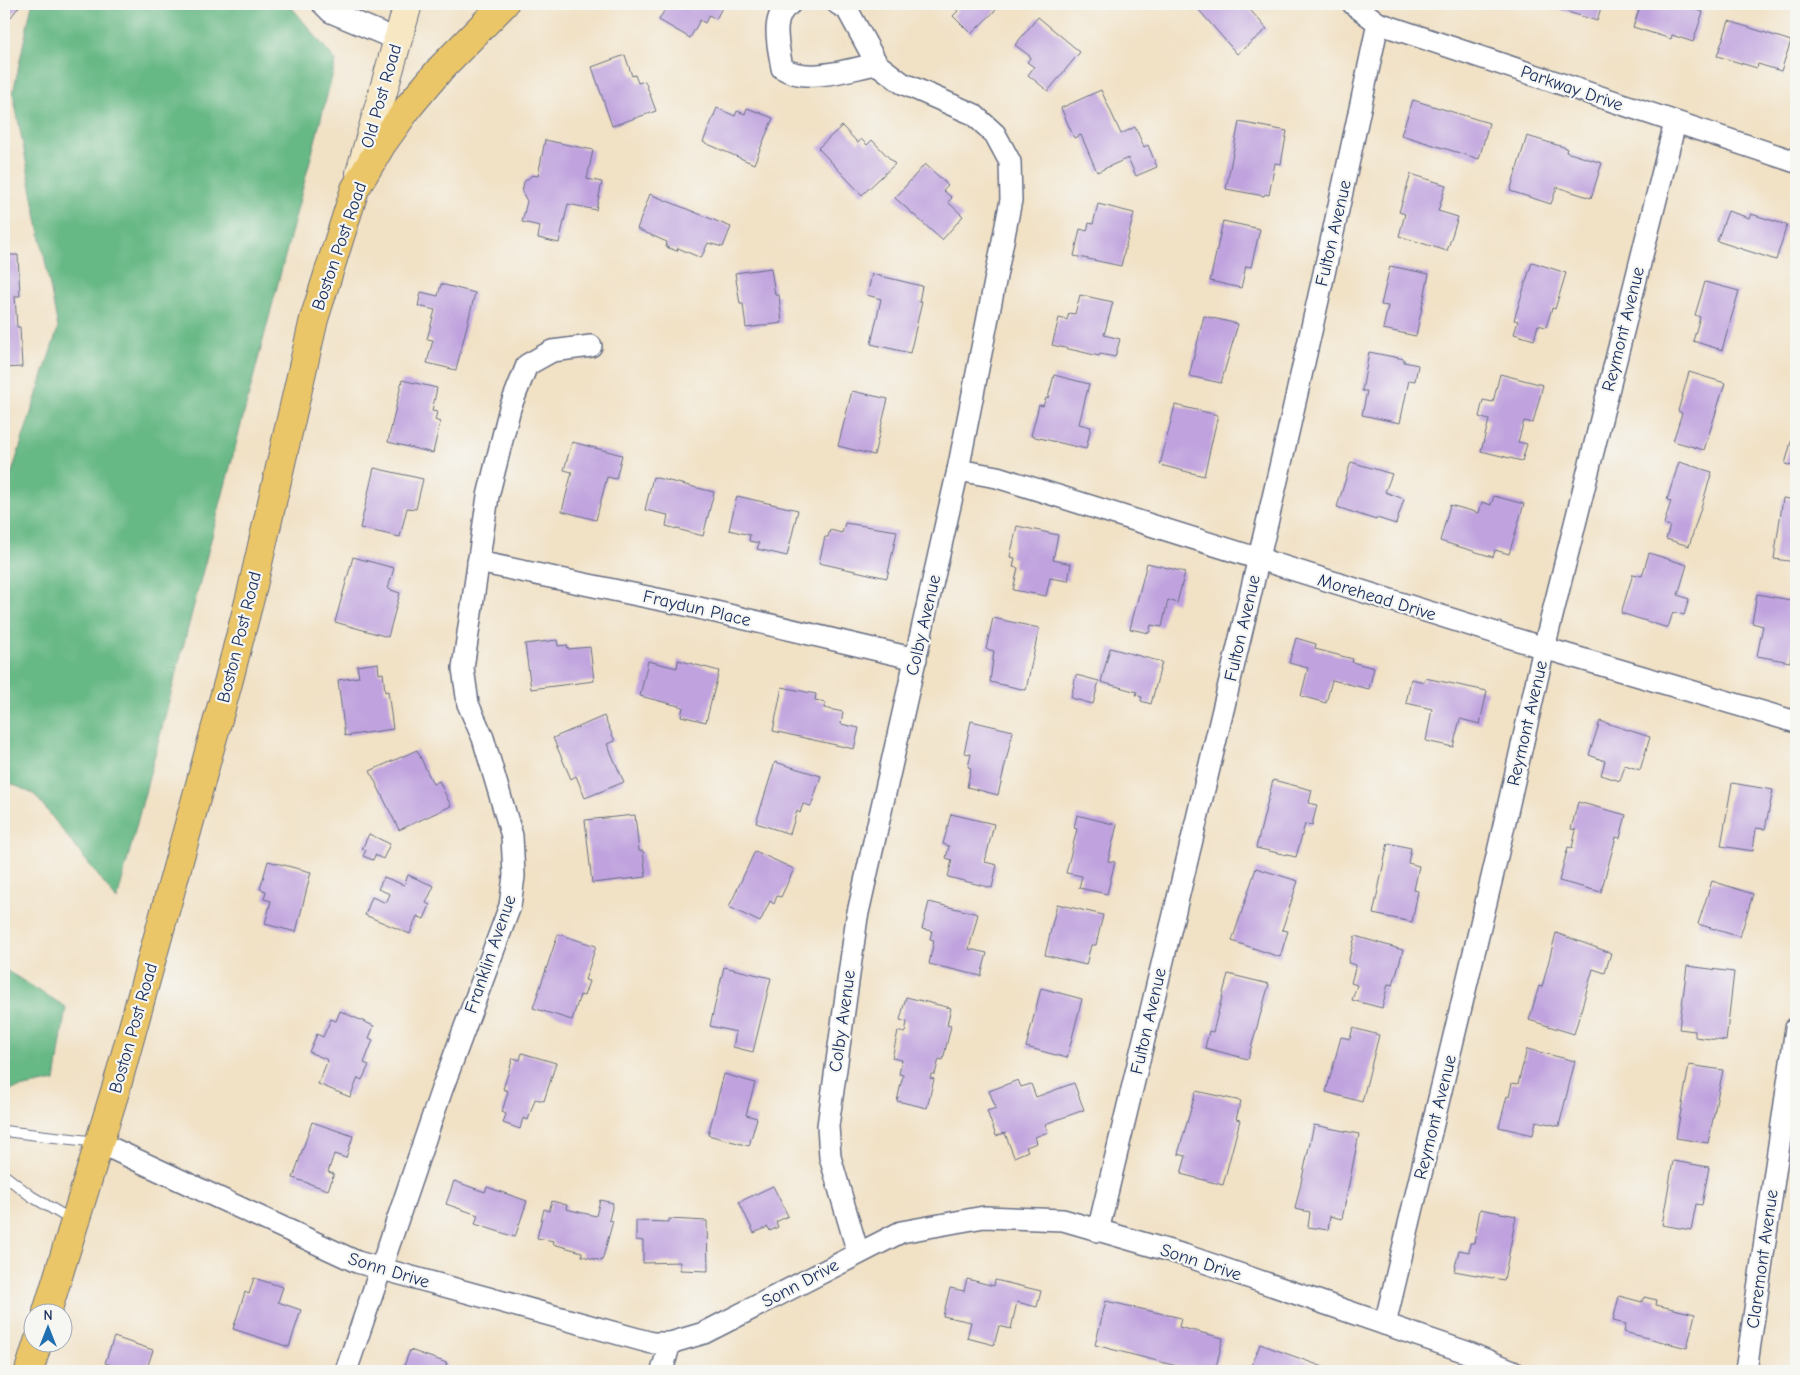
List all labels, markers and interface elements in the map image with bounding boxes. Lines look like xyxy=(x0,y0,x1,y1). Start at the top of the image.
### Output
street label: Old Post Road xyxy=(357,42,406,151)
street label: Parkway Drive xyxy=(1518,61,1626,116)
street label: Fulton Avenue xyxy=(1311,178,1356,288)
street label: Boston Post Road xyxy=(308,179,371,313)
street label: Reymont Avenue xyxy=(1598,265,1649,394)
street label: Boston Post Road xyxy=(213,569,266,705)
street label: Morehead Drive xyxy=(1315,570,1439,625)
street label: Colby Avenue xyxy=(902,573,945,678)
street label: Fulton Avenue xyxy=(1220,573,1265,683)
street label: Fraydun Place xyxy=(641,586,753,631)
street label: Reymont Avenue xyxy=(1503,658,1552,788)
street label: Franklin Avenue xyxy=(460,892,521,1016)
street label: Boston Post Road xyxy=(105,961,162,1096)
street label: Fulton Avenue xyxy=(1126,966,1171,1076)
street label: Colby Avenue xyxy=(825,969,860,1073)
street label: Reymont Avenue xyxy=(1410,1053,1461,1182)
street label: Claremont Avenue xyxy=(1742,1188,1783,1330)
street label: Sonn Drive xyxy=(1158,1239,1244,1285)
street label: Sonn Drive xyxy=(346,1248,432,1293)
street label: Sonn Drive xyxy=(758,1254,842,1312)
north arrow xyxy=(22,1302,72,1352)
text: N xyxy=(43,1307,53,1324)

